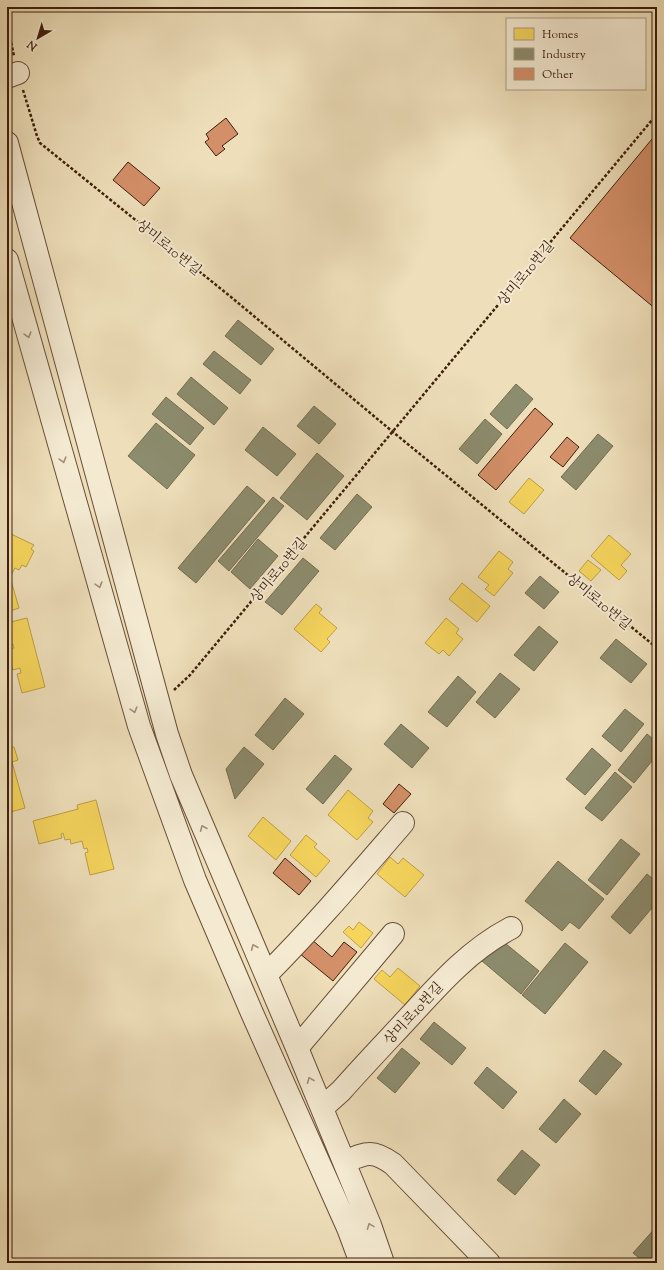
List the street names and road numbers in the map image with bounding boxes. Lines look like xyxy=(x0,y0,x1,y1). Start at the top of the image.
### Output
street label: 상미로10번길 xyxy=(130,216,205,281)
street label: 상미로10번길 xyxy=(493,237,560,311)
street label: 상미로10번길 xyxy=(246,534,313,608)
street label: 상미로10번길 xyxy=(561,569,635,636)
street label: 상미로10번길 xyxy=(380,978,449,1050)

